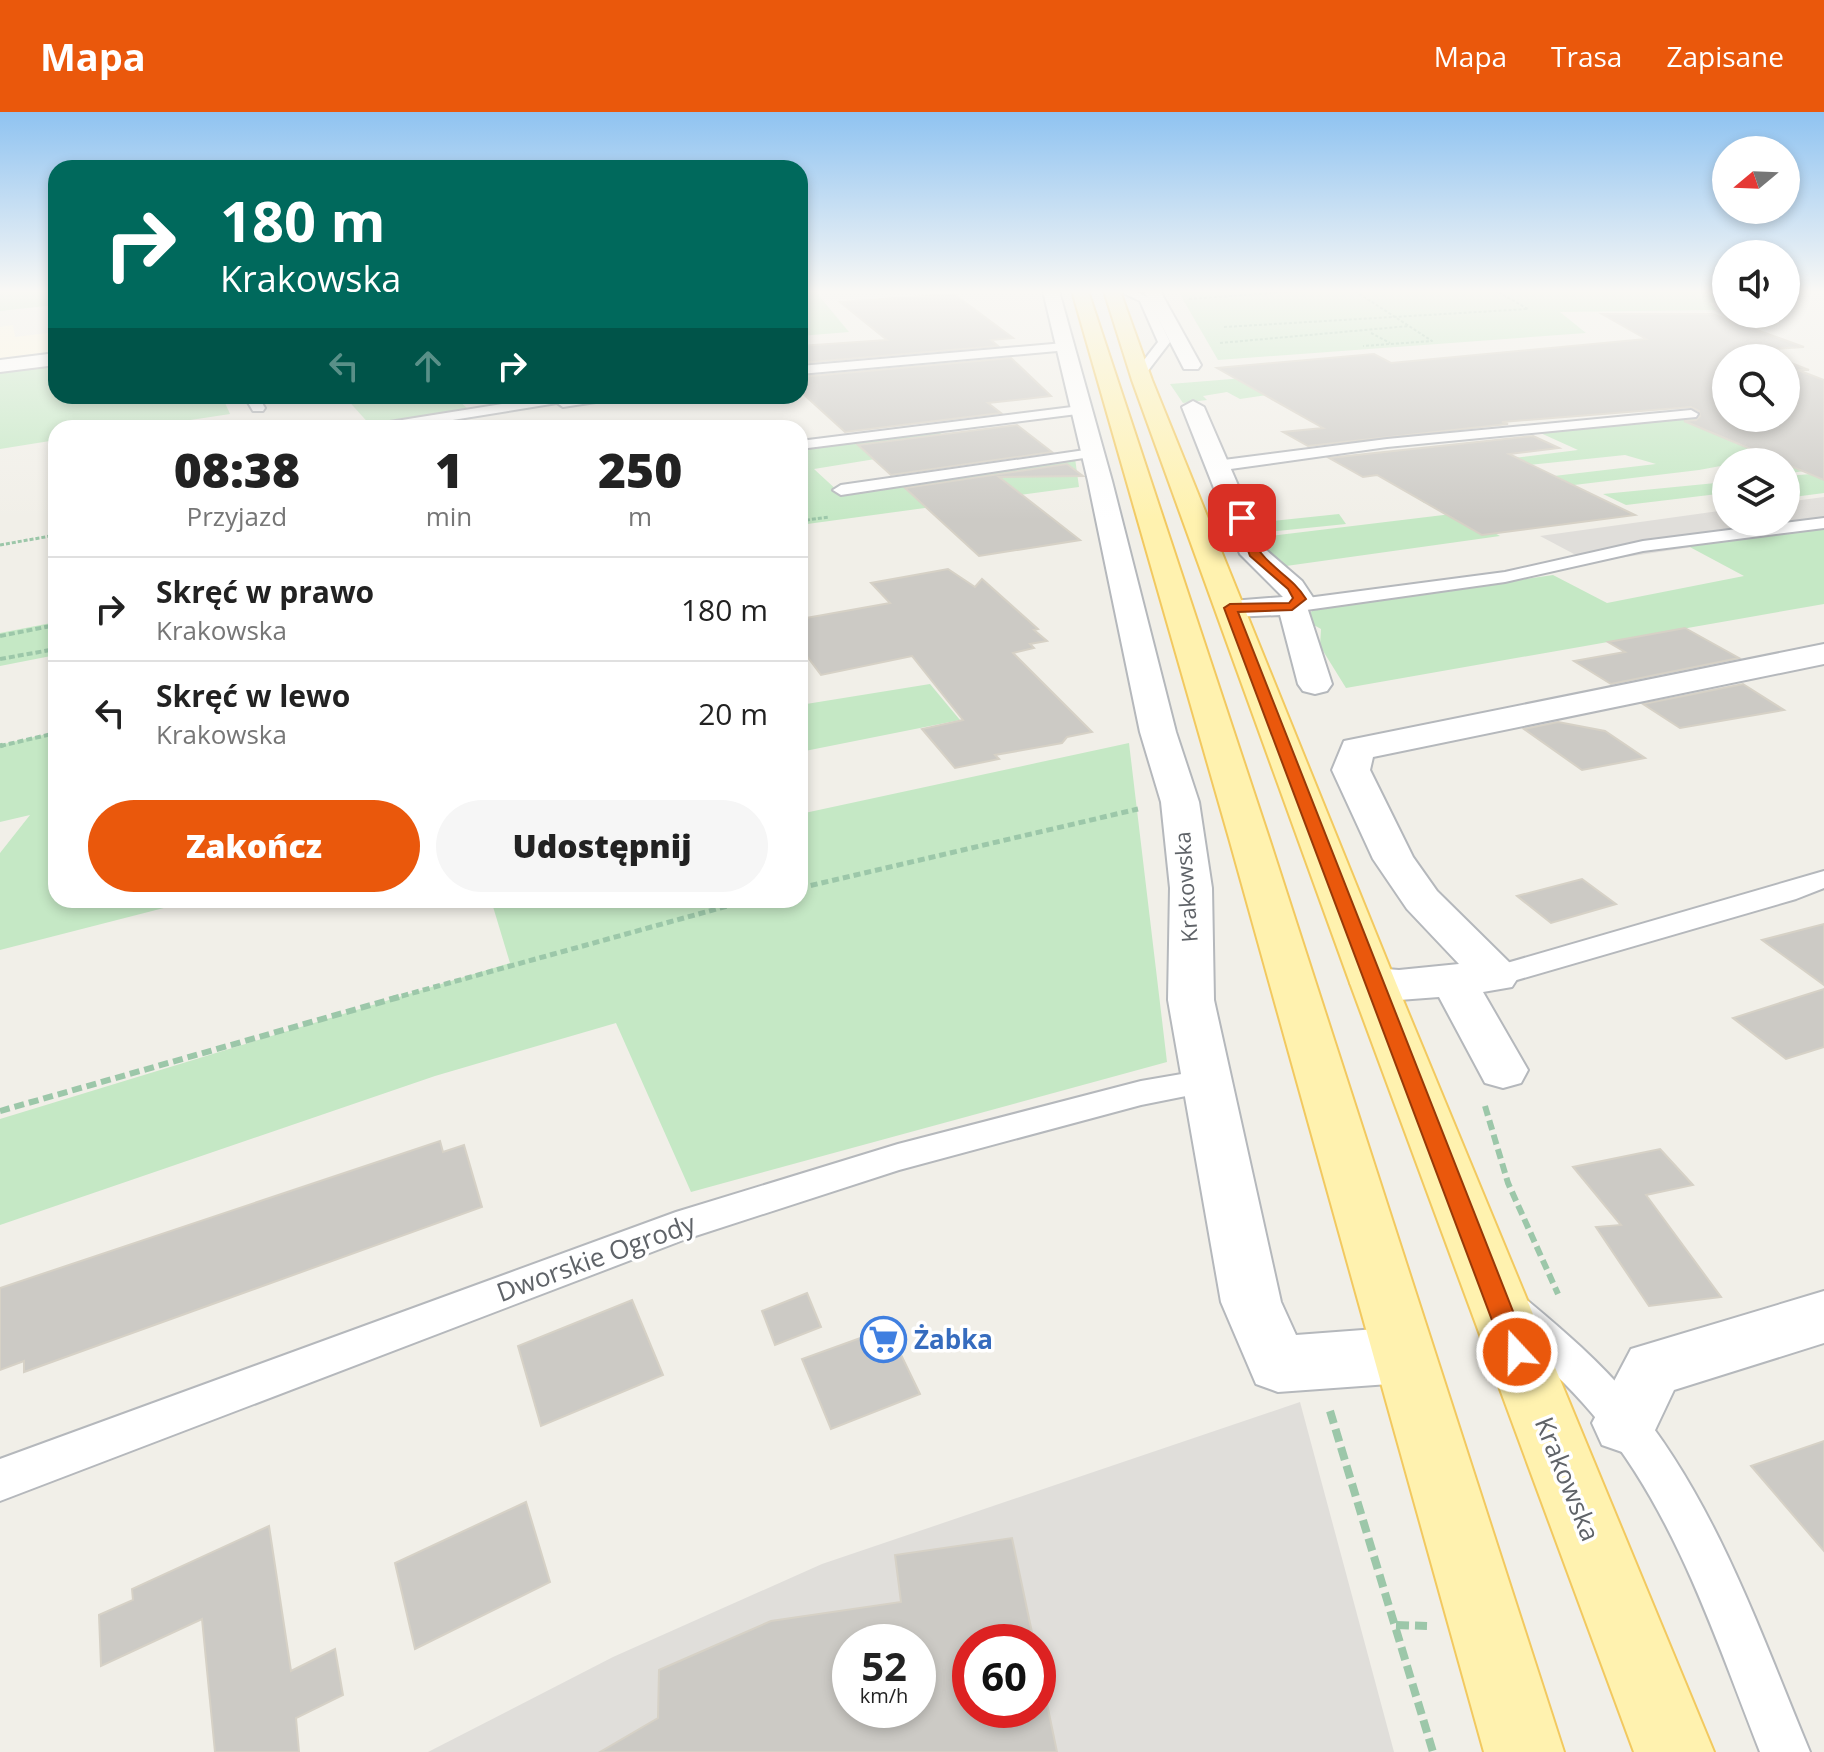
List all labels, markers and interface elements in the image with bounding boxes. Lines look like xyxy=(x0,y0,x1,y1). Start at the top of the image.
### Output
text: Mapa xyxy=(40,30,146,82)
text: Mapa xyxy=(1434,37,1507,75)
text: Trasa xyxy=(1551,37,1622,75)
text: Zapisane xyxy=(1666,37,1784,75)
north arrow xyxy=(1712,136,1800,224)
map controls xyxy=(1712,136,1800,536)
text: 180 m xyxy=(220,182,386,258)
icon: right xyxy=(88,192,192,296)
button: sound xyxy=(1712,240,1800,328)
text: Krakowska xyxy=(220,254,401,303)
icon: left xyxy=(322,344,366,388)
icon: ahead xyxy=(406,344,450,388)
icon: right xyxy=(490,344,534,388)
button: search xyxy=(1712,344,1800,432)
text: 08:38 xyxy=(174,437,300,502)
text: 1 xyxy=(435,437,463,502)
text: 250 xyxy=(598,437,682,502)
button: layers xyxy=(1712,448,1800,536)
pin xyxy=(1208,484,1276,552)
icon: arrive xyxy=(1220,496,1264,540)
text: Przyjazd xyxy=(187,498,287,534)
text: min xyxy=(426,498,472,534)
text: m xyxy=(628,498,652,534)
text: Skręć w prawo xyxy=(156,571,374,612)
icon: right xyxy=(88,587,132,631)
text: 180 m xyxy=(681,589,768,630)
text: Krakowska xyxy=(156,612,287,648)
text: Skręć w lewo xyxy=(156,675,350,716)
icon: left xyxy=(88,691,132,735)
text: 20 m xyxy=(698,693,768,734)
text: Krakowska xyxy=(156,716,287,752)
button: Zakończ xyxy=(88,800,420,892)
button: Udostępnij xyxy=(436,800,768,892)
street label: Krakowska xyxy=(1166,831,1204,943)
street label: Dworskie Ogrody xyxy=(491,1204,701,1310)
position arrow xyxy=(1475,1310,1559,1394)
supermarket icon: Żabka xyxy=(859,1316,907,1364)
place label: Żabka xyxy=(914,1321,993,1357)
street label: Krakowska xyxy=(1527,1411,1609,1546)
speed limit sign: 60 xyxy=(952,1624,1056,1728)
text: 52 xyxy=(861,1638,907,1693)
text: km/h xyxy=(860,1682,908,1709)

